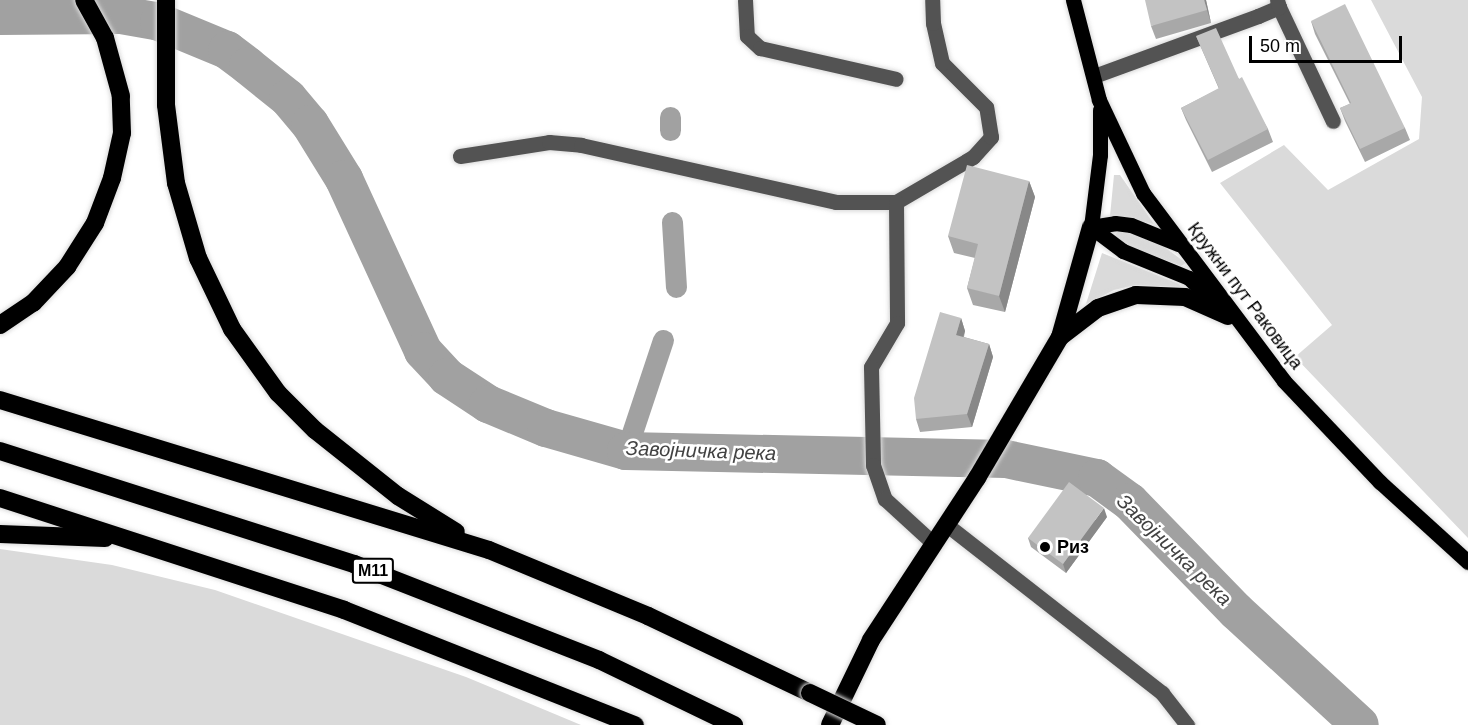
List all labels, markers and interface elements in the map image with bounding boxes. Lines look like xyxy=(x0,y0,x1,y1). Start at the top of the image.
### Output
scale bar xyxy=(1252,24,1405,62)
text: 50 m xyxy=(1260,36,1300,56)
street label: Кружни пут Раковица xyxy=(1183,218,1307,374)
water label: Завојничка река xyxy=(625,436,777,466)
water label: Завојничка река xyxy=(1112,489,1236,611)
place label: Риз xyxy=(1057,536,1089,558)
marker: Риз xyxy=(1038,540,1052,554)
road number: M11 xyxy=(350,558,395,584)

